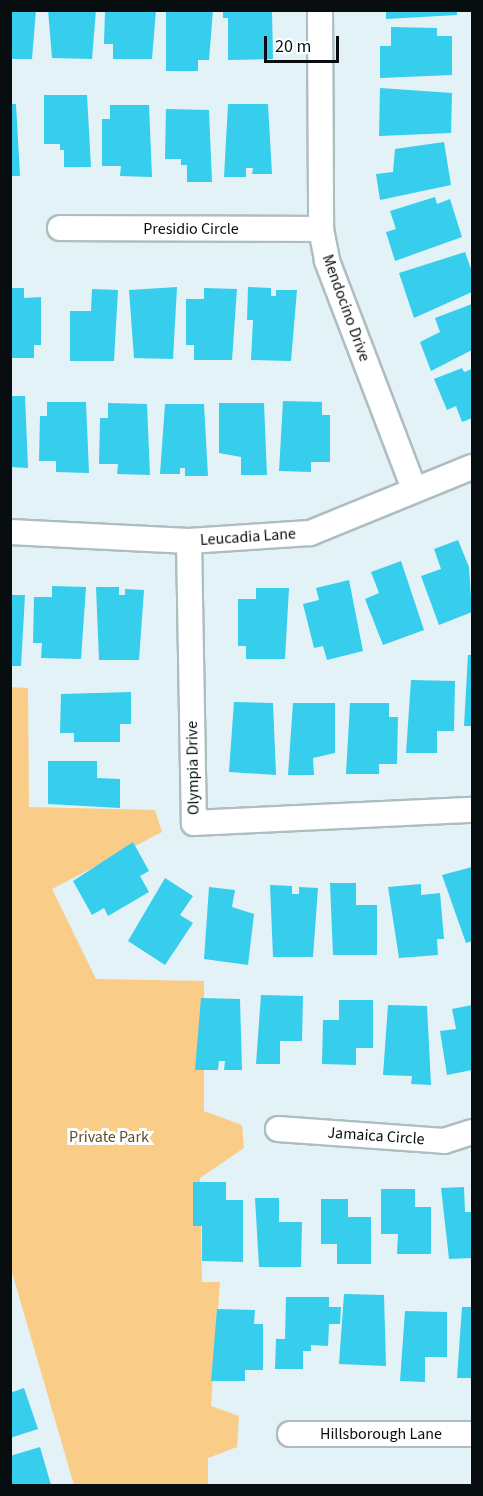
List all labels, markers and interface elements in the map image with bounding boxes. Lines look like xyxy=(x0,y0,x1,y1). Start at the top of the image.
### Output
scale bar xyxy=(267,24,342,62)
text: 20 m xyxy=(275,34,311,59)
street label: Presidio Circle xyxy=(143,219,239,239)
street label: Mendocino Drive xyxy=(318,252,374,364)
street label: Leucadia Lane xyxy=(199,524,297,550)
street label: Olympia Drive xyxy=(183,721,203,815)
street label: Jamaica Circle xyxy=(327,1123,425,1149)
park label: Private Park xyxy=(69,1127,149,1147)
street label: Hillsborough Lane xyxy=(320,1424,442,1444)

